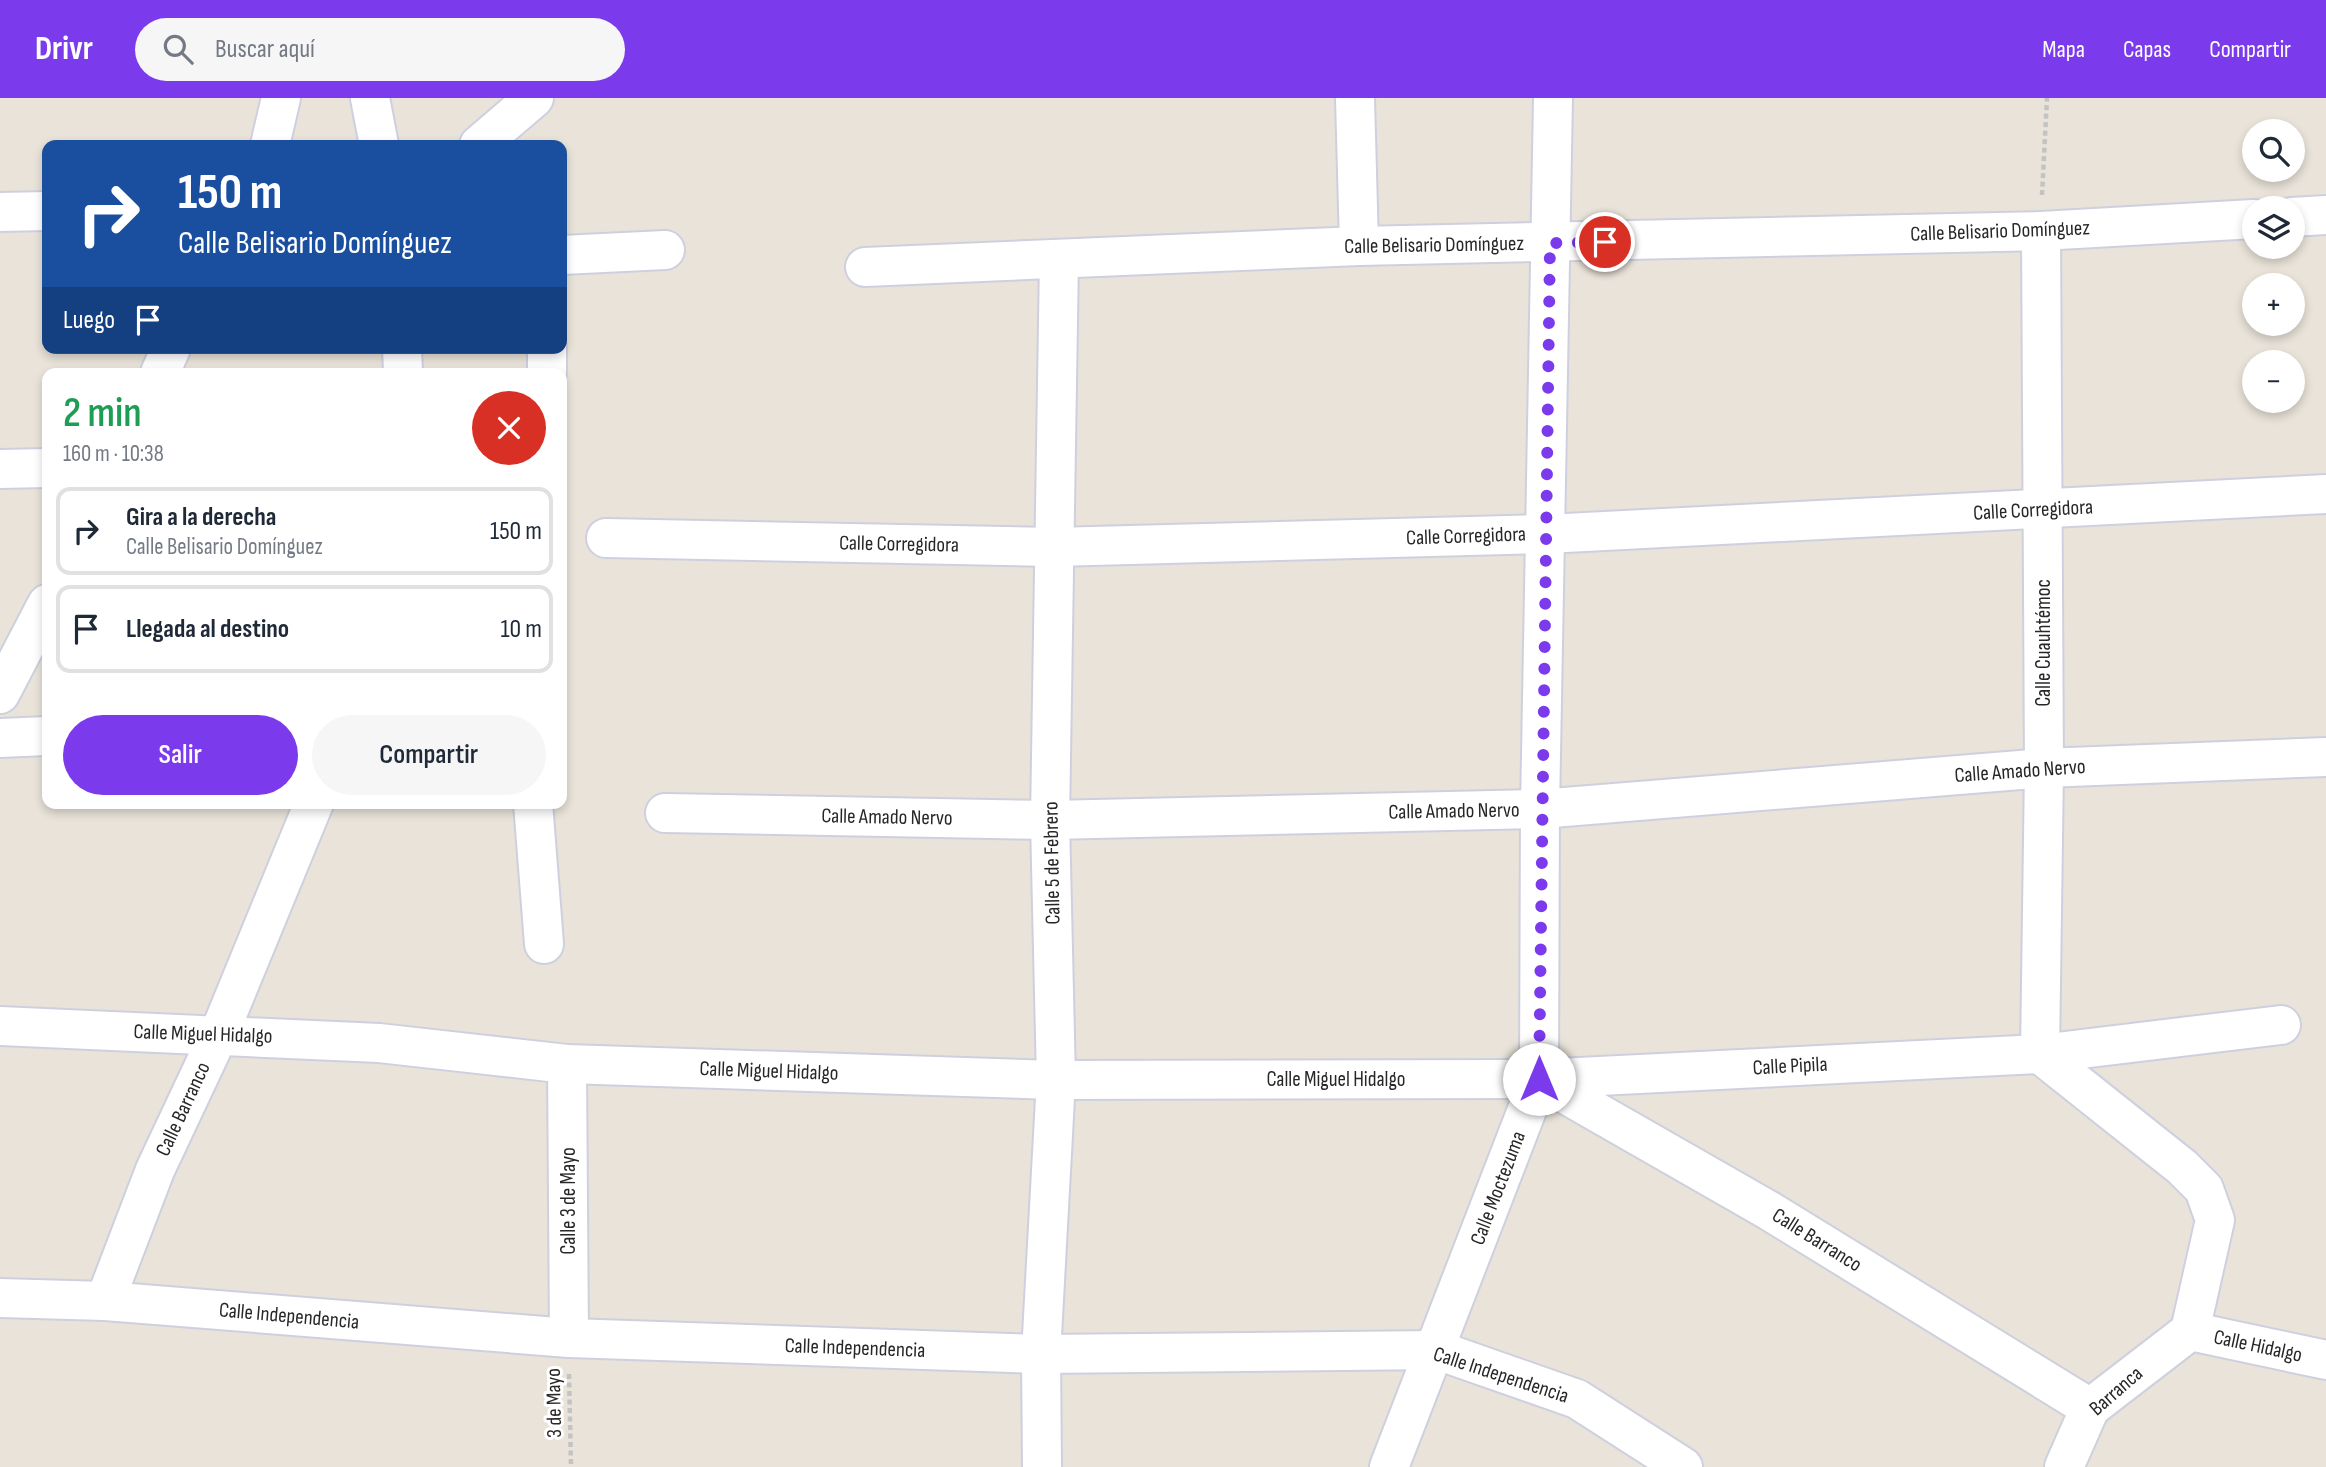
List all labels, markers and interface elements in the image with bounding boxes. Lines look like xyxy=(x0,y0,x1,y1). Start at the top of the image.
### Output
search box xyxy=(135,18,625,81)
text: Drivr xyxy=(35,29,93,69)
icon: search xyxy=(159,30,197,68)
text: Buscar aquí xyxy=(215,34,315,65)
text: Mapa xyxy=(2042,35,2085,64)
text: Capas xyxy=(2123,35,2171,64)
text: Compartir xyxy=(2209,35,2291,64)
map controls xyxy=(2242,119,2305,413)
button: search xyxy=(2242,119,2305,182)
text: 150 m xyxy=(178,164,282,223)
icon: right xyxy=(63,168,154,259)
button: layers xyxy=(2242,196,2305,259)
pin xyxy=(1575,212,1635,272)
street label: Calle Belisario Domínguez xyxy=(1910,215,2091,247)
icon: arrive xyxy=(1586,223,1624,261)
text: Calle Belisario Domínguez xyxy=(178,224,452,263)
street label: Calle Belisario Domínguez xyxy=(1344,231,1524,259)
button: + xyxy=(2242,273,2305,336)
icon: arrive xyxy=(129,301,167,339)
text: Luego xyxy=(63,305,115,336)
button: − xyxy=(2242,350,2305,413)
text: 2 min xyxy=(63,388,142,439)
button: close xyxy=(472,391,546,465)
text: 160 m · 10:38 xyxy=(63,440,164,468)
street label: Calle Corregidora xyxy=(1972,494,2094,526)
text: Gira a la derecha xyxy=(126,502,276,533)
icon: right xyxy=(67,512,105,550)
text: 150 m xyxy=(490,516,542,547)
street label: Calle Corregidora xyxy=(1406,521,1526,551)
street label: Calle Corregidora xyxy=(839,530,959,558)
text: Calle Belisario Domínguez xyxy=(126,533,323,561)
street label: Calle Cuauhtémoc xyxy=(2031,579,2056,707)
icon: arrive xyxy=(67,610,105,648)
text: Llegada al destino xyxy=(126,614,289,645)
text: 10 m xyxy=(500,614,542,645)
button: Salir xyxy=(63,715,298,795)
button: Compartir xyxy=(312,715,546,795)
street label: Calle Amado Nervo xyxy=(1954,754,2086,788)
street label: Calle Amado Nervo xyxy=(1388,797,1520,825)
street label: Calle 5 de Febrero xyxy=(1038,801,1066,925)
street label: Calle Amado Nervo xyxy=(821,803,953,831)
street label: Calle Miguel Hidalgo xyxy=(133,1019,273,1049)
position arrow xyxy=(1502,1042,1576,1116)
street label: Calle Pipila xyxy=(1752,1052,1828,1080)
street label: Calle Miguel Hidalgo xyxy=(699,1056,839,1086)
street label: Calle Barranco xyxy=(150,1058,216,1160)
street label: Calle Miguel Hidalgo xyxy=(1266,1067,1406,1092)
street label: Calle Moctezuma xyxy=(1465,1128,1531,1248)
street label: Calle 3 de Mayo xyxy=(556,1147,581,1255)
street label: Calle Barranco xyxy=(1768,1203,1866,1277)
street label: Calle Independencia xyxy=(218,1297,360,1335)
street label: Calle Hidalgo xyxy=(2211,1324,2305,1368)
street label: Calle Independencia xyxy=(784,1333,926,1363)
street label: Calle Independencia xyxy=(1430,1341,1572,1409)
street label: Barranca xyxy=(2084,1361,2148,1421)
street label: 3 de Mayo xyxy=(541,1368,567,1438)

